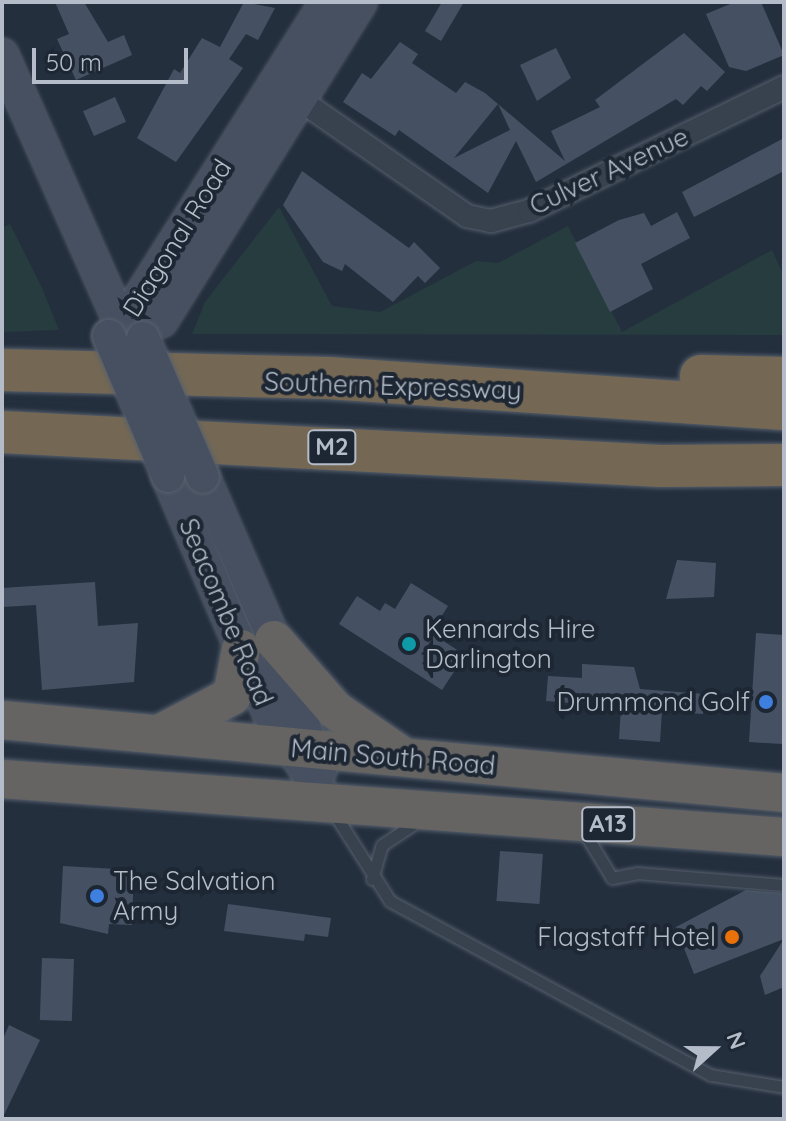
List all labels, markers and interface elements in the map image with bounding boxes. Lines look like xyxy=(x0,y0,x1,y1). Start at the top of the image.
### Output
scale bar xyxy=(36,32,192,82)
text: 50 m xyxy=(46,47,102,77)
street label: Culver Avenue xyxy=(525,121,693,221)
street label: Diagonal Road xyxy=(116,153,238,323)
street label: Southern Expressway xyxy=(264,366,522,406)
road number: M2 xyxy=(306,427,358,467)
street label: Seacombe Road xyxy=(173,514,279,710)
place label: Kennards Hire Darlington xyxy=(425,613,595,674)
marker: Kennards Hire Darlington xyxy=(400,635,418,653)
place label: Drummond Golf xyxy=(556,686,750,718)
marker: Drummond Golf xyxy=(757,693,775,711)
street label: Main South Road xyxy=(289,733,497,781)
road number: A13 xyxy=(580,804,636,844)
place label: The Salvation Army xyxy=(113,865,276,926)
marker: The Salvation Army xyxy=(88,887,106,905)
place label: Flagstaff Hotel xyxy=(537,921,716,953)
marker: Flagstaff Hotel xyxy=(723,928,741,946)
north arrow xyxy=(674,1009,754,1089)
text: N xyxy=(720,1028,752,1053)

